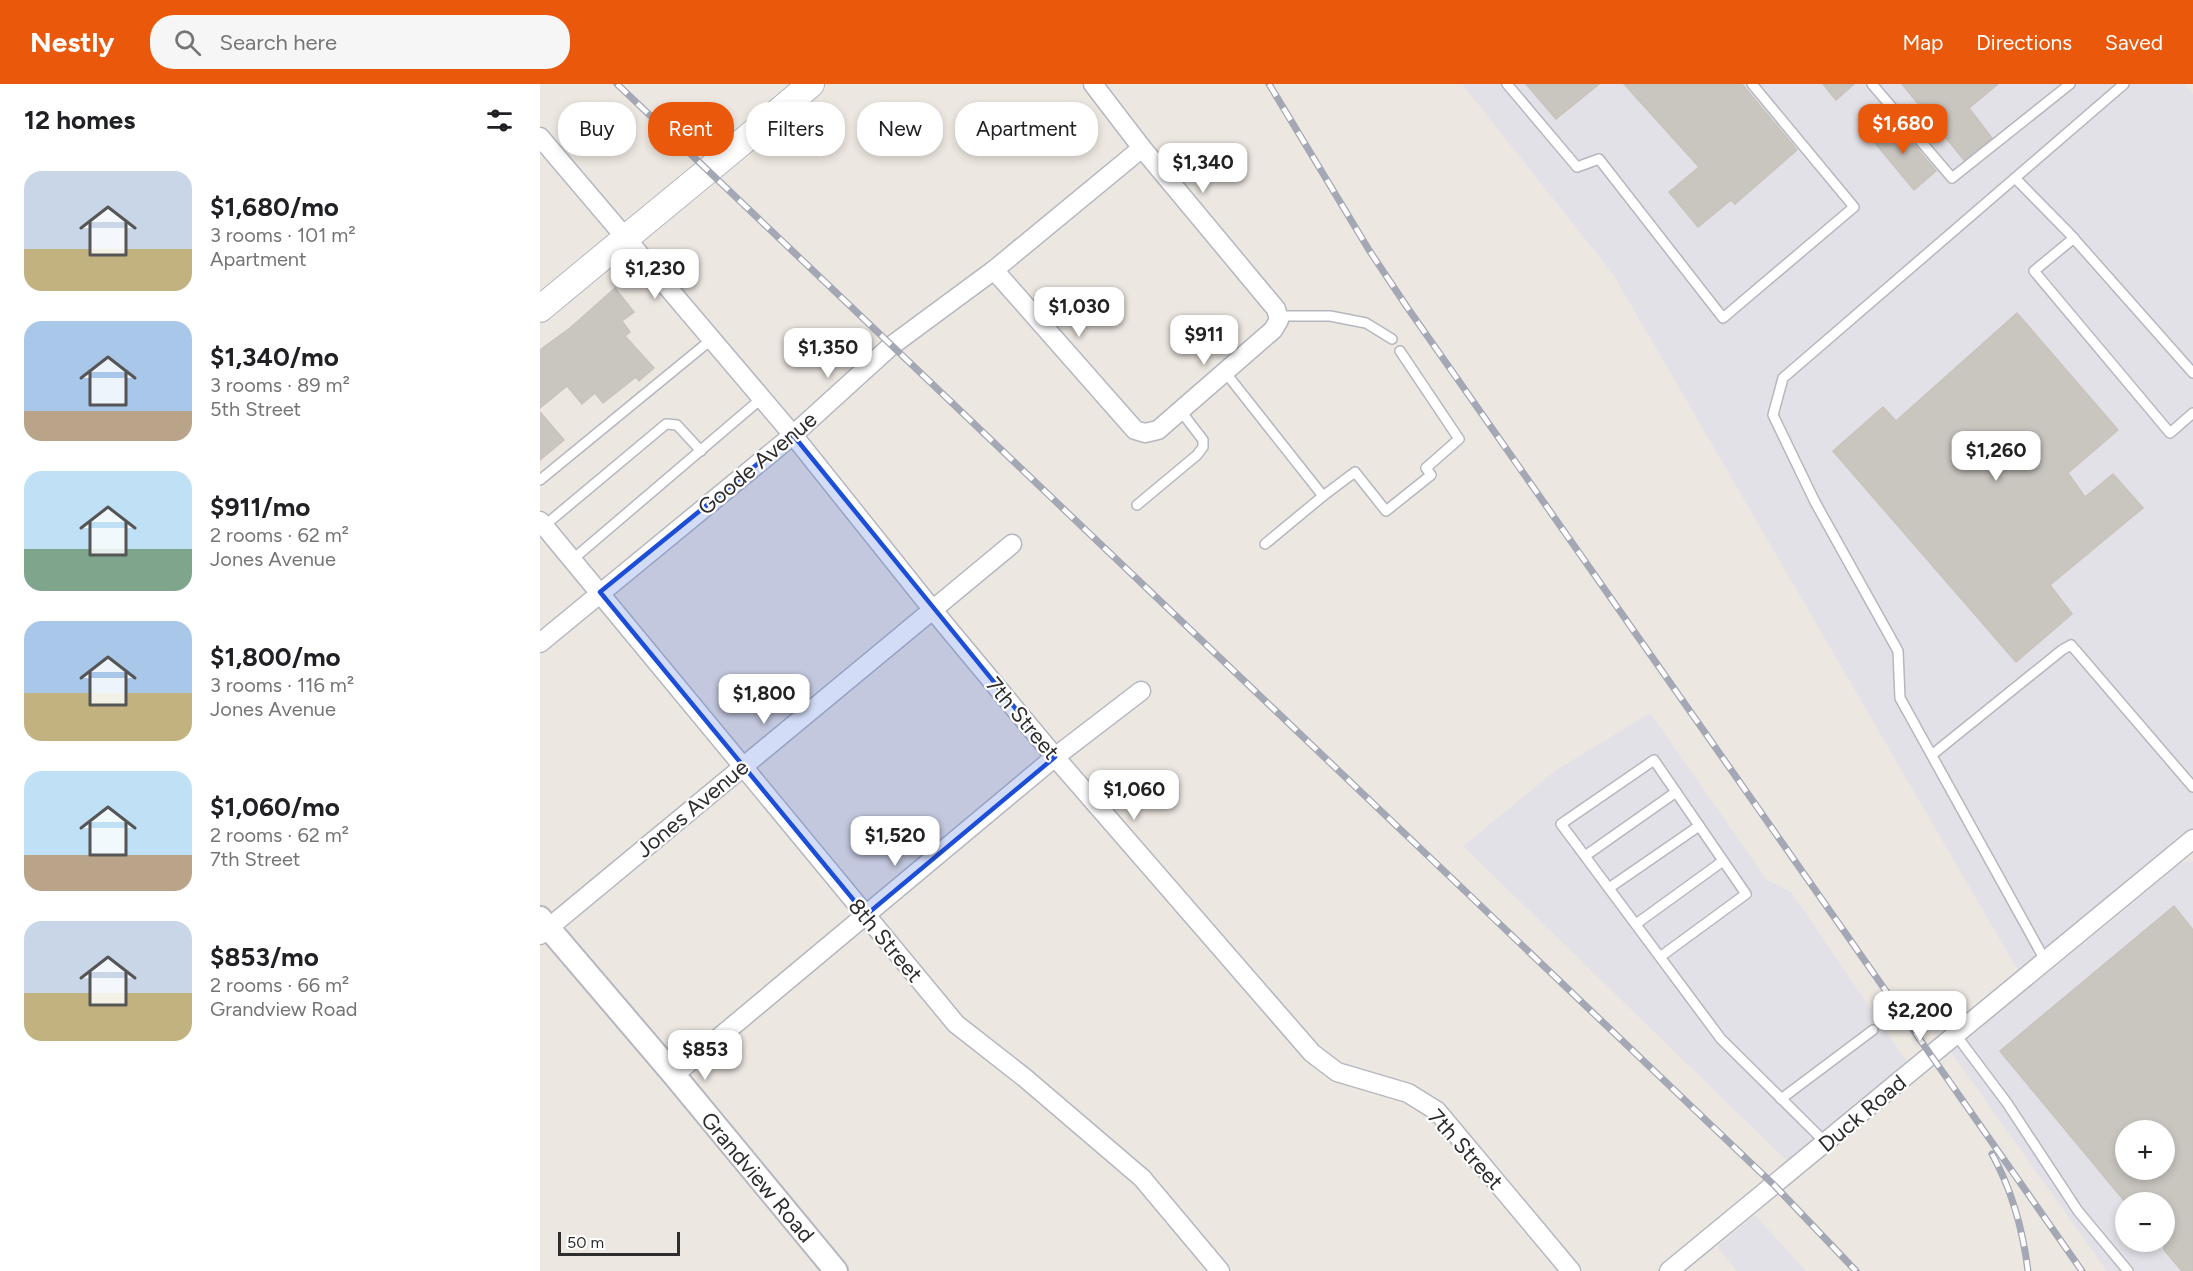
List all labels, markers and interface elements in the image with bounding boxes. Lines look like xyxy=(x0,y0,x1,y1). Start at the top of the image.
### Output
search box xyxy=(150,15,570,69)
text: Nestly xyxy=(30,25,114,59)
icon: search xyxy=(171,26,204,59)
text: Search here xyxy=(219,29,337,56)
text: Map xyxy=(1902,30,1943,55)
text: Directions xyxy=(1976,30,2072,55)
text: Saved xyxy=(2105,30,2163,55)
chip: Buy xyxy=(558,102,636,156)
chip: Rent xyxy=(648,102,734,156)
chip: Filters xyxy=(746,102,845,156)
chip: New xyxy=(857,102,943,156)
chip: Apartment xyxy=(955,102,1098,156)
text: 12 homes xyxy=(24,104,135,136)
icon: filters xyxy=(483,104,516,137)
pin: $1,680 xyxy=(1854,104,1952,155)
text: $1,680 xyxy=(1872,111,1934,135)
pin: $1,340 xyxy=(1154,143,1252,194)
text: $1,340 xyxy=(1172,150,1234,174)
text: $1,680/mo xyxy=(210,191,339,223)
icon: home xyxy=(72,195,144,267)
text: 3 rooms · 101 m² xyxy=(210,223,356,247)
text: Apartment xyxy=(210,247,307,271)
pin: $1,230 xyxy=(606,249,704,300)
text: $1,230 xyxy=(625,256,685,280)
pin: $1,030 xyxy=(1030,287,1128,338)
text: $1,030 xyxy=(1048,294,1110,318)
pin: $911 xyxy=(1168,315,1240,366)
text: $911 xyxy=(1184,322,1224,346)
pin: $1,350 xyxy=(779,328,877,379)
text: $1,350 xyxy=(798,335,858,359)
text: $1,340/mo xyxy=(210,341,339,373)
icon: home xyxy=(72,345,144,417)
text: 3 rooms · 89 m² xyxy=(210,373,350,397)
text: 5th Street xyxy=(210,397,301,421)
street label: Goode Avenue xyxy=(692,406,822,521)
pin: $1,260 xyxy=(1947,431,2045,482)
text: $1,260 xyxy=(1966,438,2026,462)
text: $911/mo xyxy=(210,491,310,523)
icon: home xyxy=(72,495,144,567)
text: 2 rooms · 62 m² xyxy=(210,523,349,547)
text: Jones Avenue xyxy=(210,547,336,571)
text: $1,800/mo xyxy=(210,641,341,673)
icon: home xyxy=(72,645,144,717)
street label: 7th Street xyxy=(980,672,1065,765)
text: 3 rooms · 116 m² xyxy=(210,673,354,697)
pin: $1,800 xyxy=(715,674,813,725)
text: $1,800 xyxy=(733,681,795,705)
text: Jones Avenue xyxy=(210,697,336,721)
street label: Jones Avenue xyxy=(631,754,754,863)
pin: $1,060 xyxy=(1085,770,1183,821)
text: $1,060 xyxy=(1103,777,1165,801)
text: $1,060/mo xyxy=(210,791,340,823)
icon: home xyxy=(72,795,144,867)
pin: $1,520 xyxy=(846,816,944,867)
text: 2 rooms · 62 m² xyxy=(210,823,349,847)
text: $1,520 xyxy=(865,823,925,847)
text: 7th Street xyxy=(210,847,300,871)
street label: 8th Street xyxy=(843,893,928,988)
text: $853/mo xyxy=(210,941,319,973)
icon: home xyxy=(72,945,144,1017)
text: 2 rooms · 66 m² xyxy=(210,973,349,997)
pin: $2,200 xyxy=(1871,991,1969,1042)
text: Grandview Road xyxy=(210,997,357,1021)
text: $2,200 xyxy=(1887,998,1953,1022)
pin: $853 xyxy=(669,1030,741,1081)
text: $853 xyxy=(682,1037,728,1061)
street label: Duck Road xyxy=(1813,1069,1912,1158)
street label: 7th Street xyxy=(1422,1103,1509,1195)
street label: Grandview Road xyxy=(695,1107,820,1248)
map controls xyxy=(2115,1120,2175,1252)
button: + xyxy=(2115,1120,2175,1180)
button: − xyxy=(2115,1192,2175,1252)
scale bar xyxy=(558,1229,680,1256)
text: 50 m xyxy=(567,1233,604,1252)

